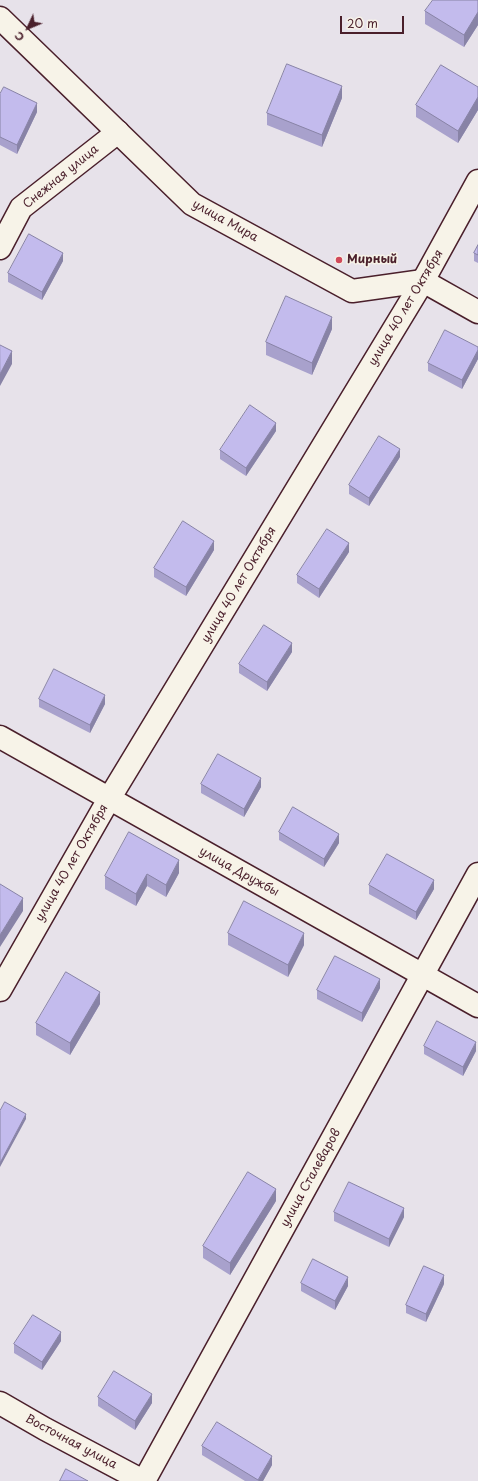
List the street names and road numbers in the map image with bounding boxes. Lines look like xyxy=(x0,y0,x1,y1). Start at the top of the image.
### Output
street label: Снежная улица xyxy=(20,142,102,212)
street label: улица Мира xyxy=(190,197,260,245)
street label: улица 40 лет Октября xyxy=(366,247,446,369)
street label: улица 40 лет Октября xyxy=(199,524,279,646)
street label: улица 40 лет Октября xyxy=(33,802,111,924)
street label: улица Дружбы xyxy=(197,844,281,900)
street label: улица Сталеваров xyxy=(278,1126,344,1230)
street label: Восточная улица xyxy=(23,1412,119,1472)

